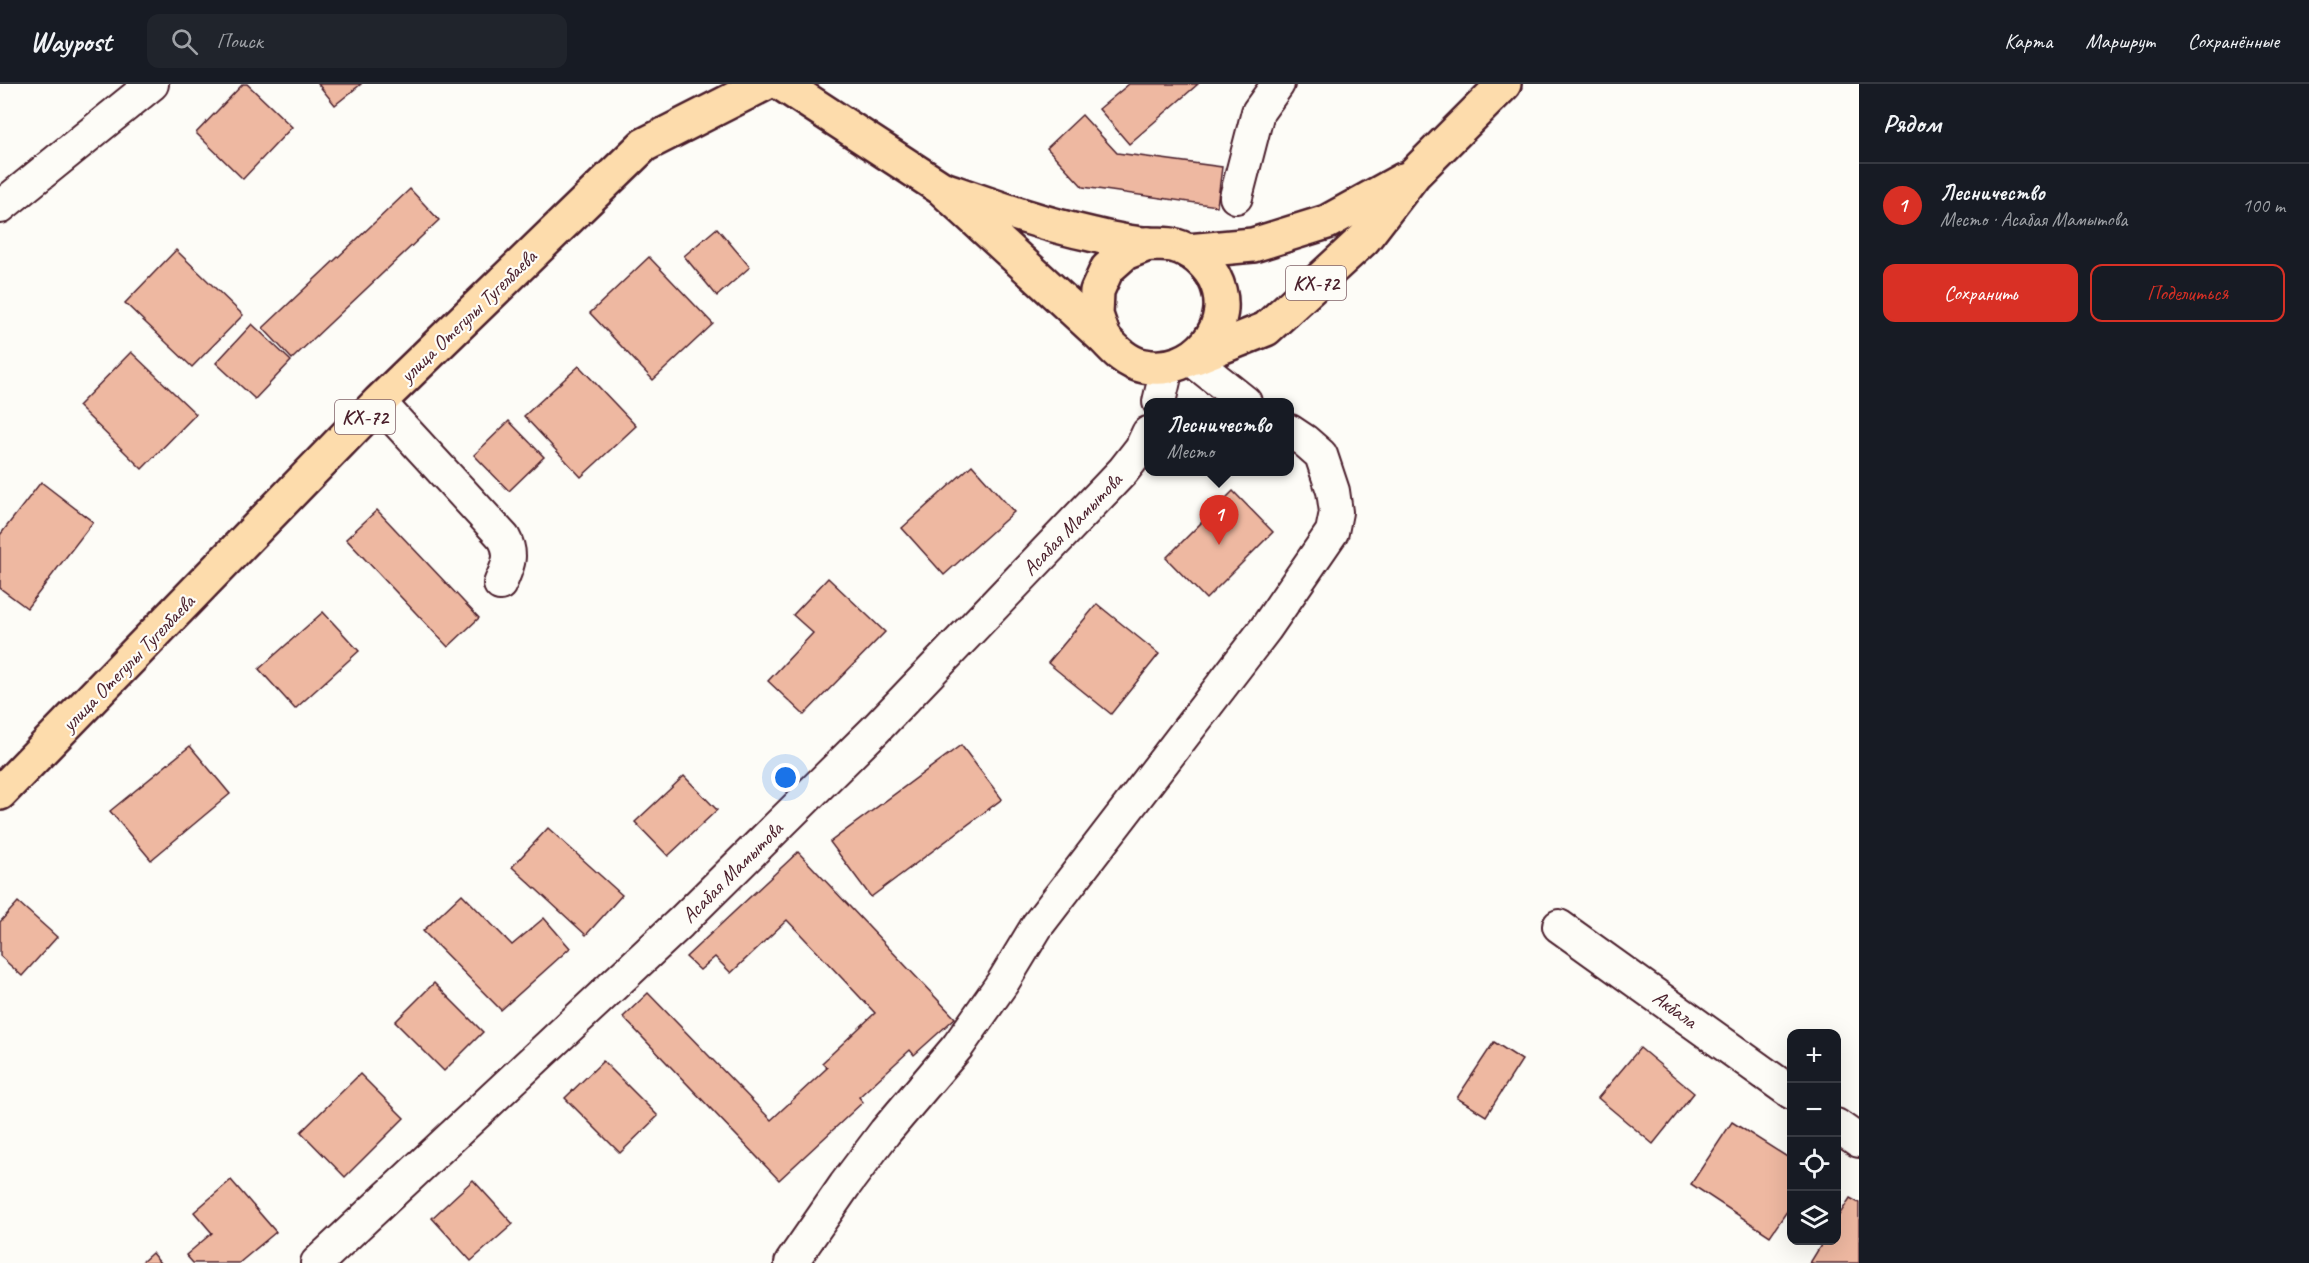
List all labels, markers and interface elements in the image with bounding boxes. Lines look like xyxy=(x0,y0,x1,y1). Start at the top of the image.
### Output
search box xyxy=(147,14,567,68)
text: Waypost xyxy=(30,24,111,59)
icon: search xyxy=(168,25,201,58)
text: Поиск xyxy=(216,27,263,55)
text: Карта xyxy=(2004,28,2053,54)
text: Маршрут xyxy=(2086,28,2155,54)
text: Сохранённые xyxy=(2188,28,2279,54)
text: Рядом xyxy=(1883,107,1941,140)
text: Лесничество xyxy=(1940,179,2044,207)
text: 1 xyxy=(1898,193,1907,218)
text: 100 m xyxy=(2242,193,2285,218)
text: Место · Асабая Мамытова xyxy=(1940,207,2127,232)
street label: улица Отегулы Тугелбаева xyxy=(393,243,543,389)
button: Сохранить xyxy=(1883,264,2078,322)
button: Поделиться xyxy=(2090,264,2285,322)
road number: КХ-72 xyxy=(1286,266,1346,300)
popup xyxy=(1144,398,1294,476)
road number: КХ-72 xyxy=(335,400,395,434)
text: Лесничество xyxy=(1167,411,1271,439)
text: Место xyxy=(1167,439,1214,464)
street label: Асабая Мамытова xyxy=(1016,466,1129,581)
pin: 1 xyxy=(1200,496,1238,545)
street label: улица Отегулы Тугелбаева xyxy=(55,588,201,738)
your location xyxy=(771,763,800,792)
street label: Асабая Мамытова xyxy=(676,815,789,928)
street label: Акбала xyxy=(1648,984,1704,1035)
map controls xyxy=(1787,1029,1841,1245)
button: + xyxy=(1787,1029,1841,1083)
button: − xyxy=(1787,1083,1841,1137)
button: locate xyxy=(1787,1137,1841,1191)
button: layers xyxy=(1787,1191,1841,1245)

